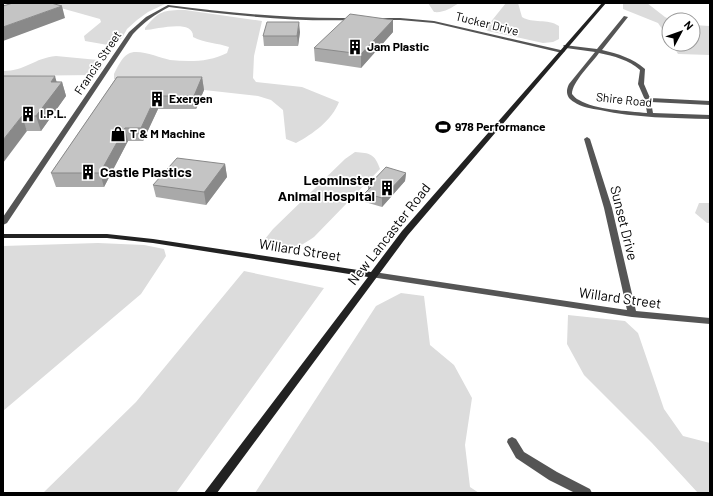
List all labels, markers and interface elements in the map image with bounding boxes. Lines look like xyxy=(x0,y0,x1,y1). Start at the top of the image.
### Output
street label: Tucker Drive xyxy=(454,8,520,38)
north arrow xyxy=(661,12,701,52)
text: N xyxy=(682,18,696,32)
street label: Francis Street xyxy=(71,28,124,97)
building icon: Jam Plastic xyxy=(346,38,364,56)
place label: Jam Plastic xyxy=(367,39,430,53)
street label: Shire Road xyxy=(595,89,653,109)
building icon: Exergen xyxy=(148,90,166,108)
place label: Exergen xyxy=(169,91,213,105)
building icon: I.P.L. xyxy=(19,105,37,123)
place label: I.P.L. xyxy=(40,106,67,120)
sports icon: 978 Performance xyxy=(434,118,452,136)
place label: 978 Performance xyxy=(455,119,546,133)
shop icon: T & M Machine xyxy=(109,125,127,143)
place label: T & M Machine xyxy=(130,126,206,140)
building icon: Castle Plastics xyxy=(79,163,97,181)
place label: Castle Plastics xyxy=(100,163,192,180)
place label: Leominster Animal Hospital xyxy=(278,171,376,204)
street label: New Lancaster Road xyxy=(344,179,434,288)
building icon: Leominster Animal Hospital xyxy=(378,179,396,197)
street label: Sunset Drive xyxy=(607,184,642,262)
street label: Willard Street xyxy=(258,235,342,264)
street label: Willard Street xyxy=(578,283,662,312)

